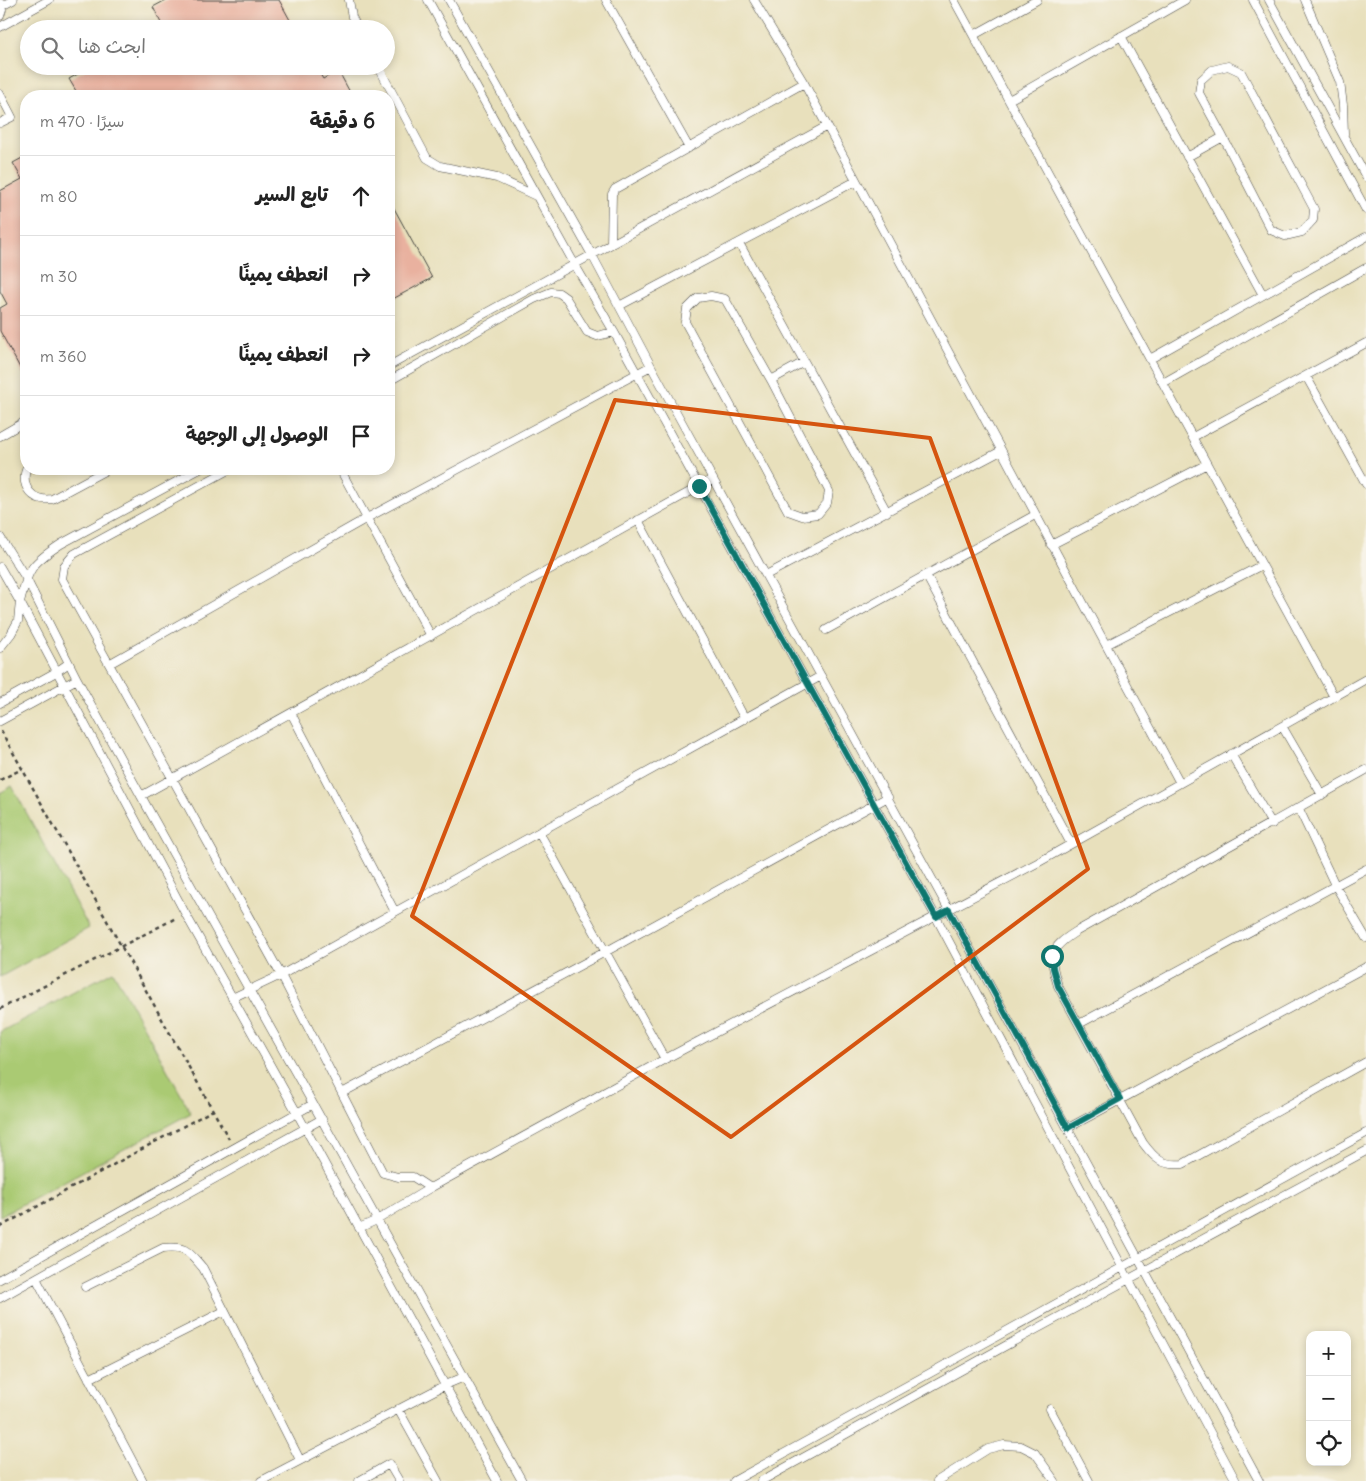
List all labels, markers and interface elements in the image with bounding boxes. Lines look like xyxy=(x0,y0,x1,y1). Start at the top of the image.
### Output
search box xyxy=(20,20,395,75)
icon: search xyxy=(38,34,66,62)
text: ابحث هنا xyxy=(78,34,146,58)
text: 6 دقيقة xyxy=(309,107,375,134)
text: سيرًا · 470 m xyxy=(40,111,124,131)
text: تابع السير xyxy=(256,182,328,206)
icon: ahead xyxy=(347,182,375,210)
text: 80 m xyxy=(40,186,78,206)
text: انعطف يمينًا xyxy=(239,262,328,286)
icon: right xyxy=(347,262,375,290)
text: 30 m xyxy=(40,266,77,286)
text: انعطف يمينًا xyxy=(239,342,328,366)
icon: right xyxy=(347,342,375,370)
text: 360 m xyxy=(40,346,87,366)
text: الوصول إلى الوجهة xyxy=(185,422,328,446)
icon: arrive xyxy=(347,422,375,450)
route end xyxy=(688,475,711,498)
route start xyxy=(1041,945,1064,968)
map controls xyxy=(1306,1331,1351,1466)
button: + xyxy=(1306,1331,1351,1376)
button: − xyxy=(1306,1376,1351,1421)
button: locate xyxy=(1306,1421,1351,1466)

